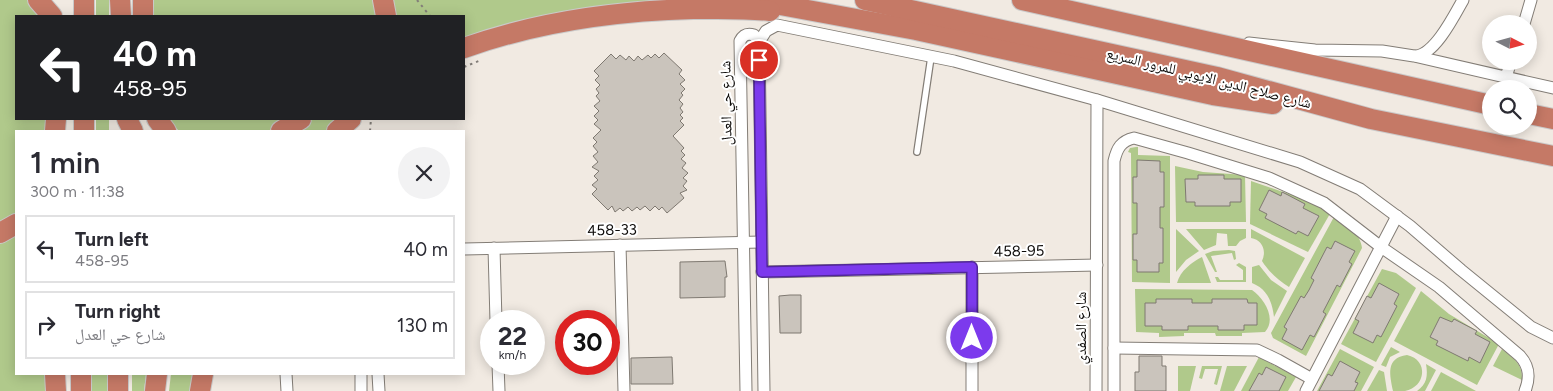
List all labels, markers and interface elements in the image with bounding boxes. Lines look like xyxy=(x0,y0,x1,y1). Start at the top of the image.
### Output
north arrow xyxy=(1482,15,1538,70)
map controls xyxy=(1482,15,1537,135)
text: 40 m xyxy=(113,33,197,75)
icon: left xyxy=(30,35,95,100)
pin xyxy=(738,39,780,81)
street label: شارع صلاح الدين الايوبي للمرور السريع xyxy=(1104,44,1313,115)
icon: arrive xyxy=(745,46,773,74)
street label: شارع حي العدل xyxy=(716,60,739,146)
text: 458-95 xyxy=(113,75,187,102)
button: search xyxy=(1482,80,1537,135)
text: 1 min xyxy=(30,144,100,181)
button: close xyxy=(398,147,450,199)
text: 300 m · 11:38 xyxy=(30,182,125,201)
street label: 458-33 xyxy=(587,221,637,239)
text: Turn left xyxy=(75,228,149,251)
icon: left xyxy=(32,235,60,263)
text: 40 m xyxy=(403,238,448,261)
street label: 458-95 xyxy=(994,242,1044,260)
text: 458-95 xyxy=(75,251,129,270)
street label: شارع الصفدي xyxy=(1072,291,1093,364)
text: Turn right xyxy=(75,300,161,323)
speed limit sign: 30 xyxy=(555,310,620,375)
icon: right xyxy=(32,311,60,339)
position arrow xyxy=(945,311,997,363)
text: 130 m xyxy=(397,314,448,337)
text: 22 xyxy=(498,321,527,351)
text: شارع حي العدل xyxy=(75,325,165,344)
text: km/h xyxy=(499,348,526,362)

